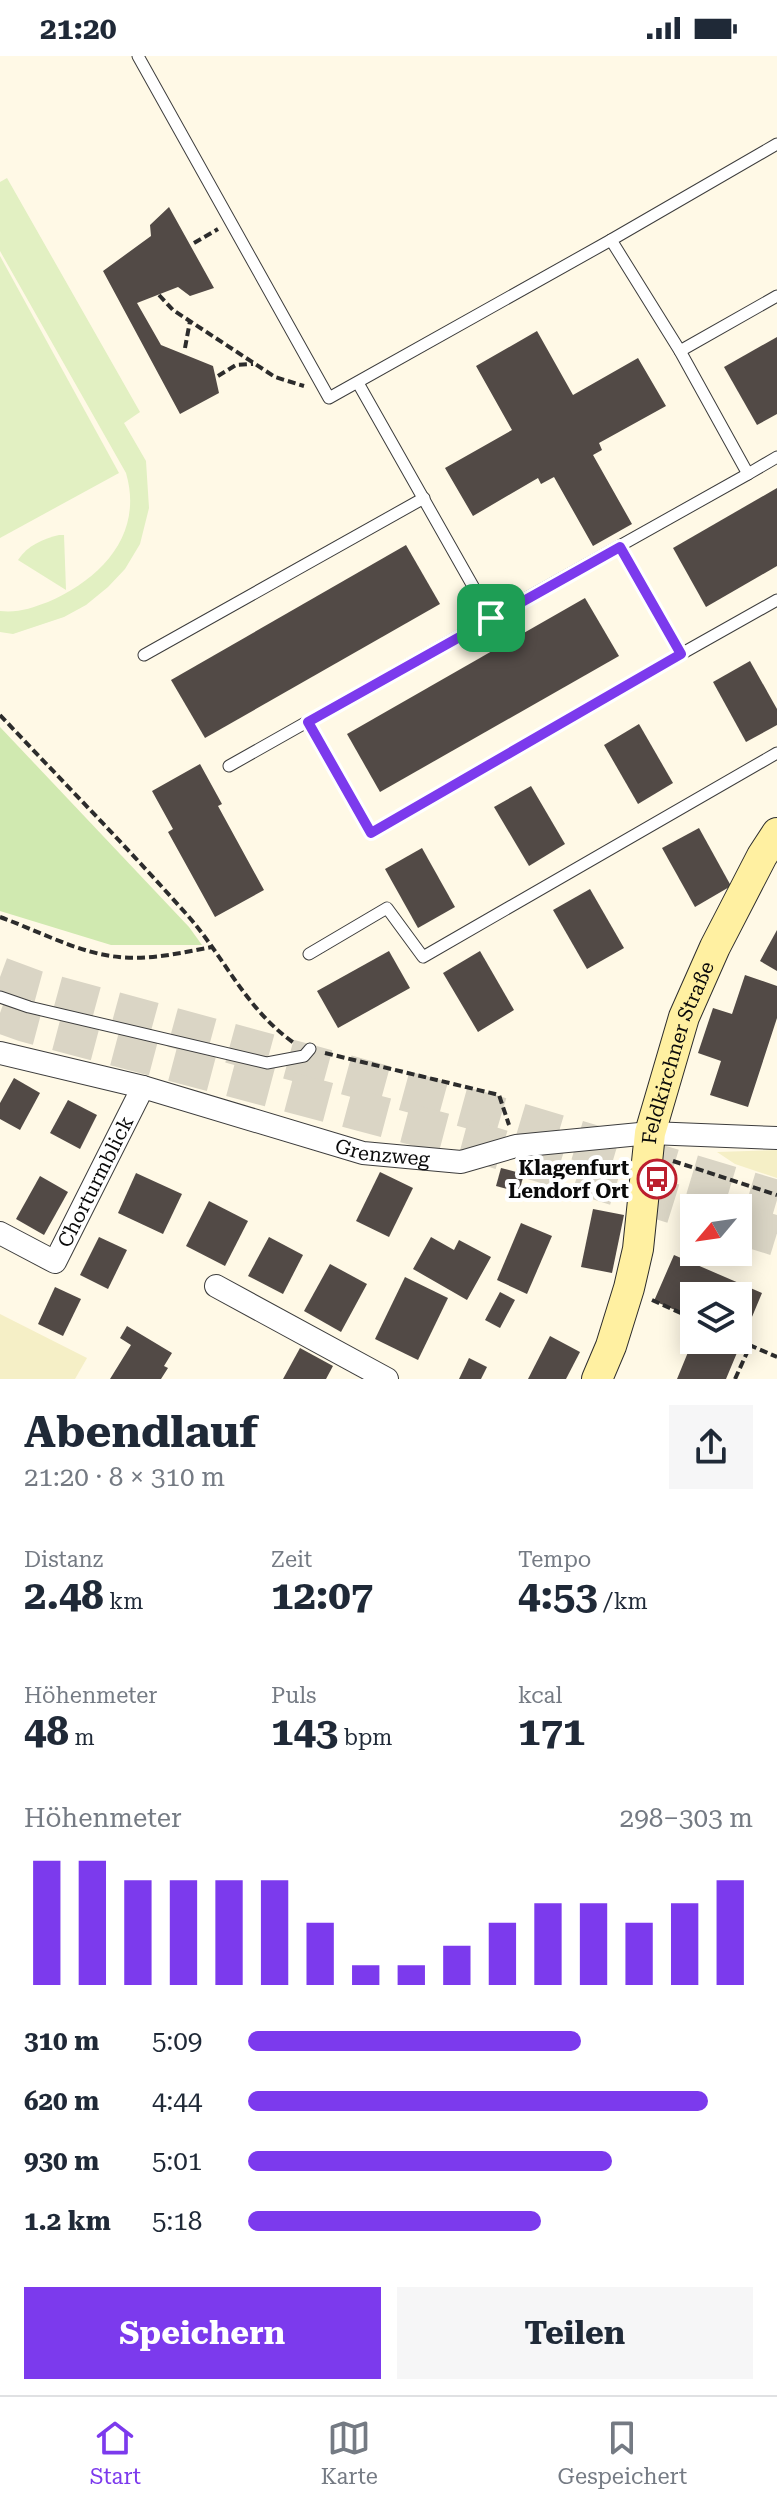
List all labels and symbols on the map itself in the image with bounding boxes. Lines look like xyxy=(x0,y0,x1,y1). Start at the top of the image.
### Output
pin xyxy=(457,584,525,652)
street label: Feldkirchner Straße xyxy=(637,958,719,1145)
street label: Chorturmblick xyxy=(52,1112,138,1251)
street label: Grenzweg xyxy=(332,1133,432,1171)
place label: Klagenfurt Lendorf Ort xyxy=(508,1156,629,1203)
bus stop icon: Klagenfurt Lendorf Ort xyxy=(636,1158,678,1200)
north arrow xyxy=(680,1194,752,1266)

